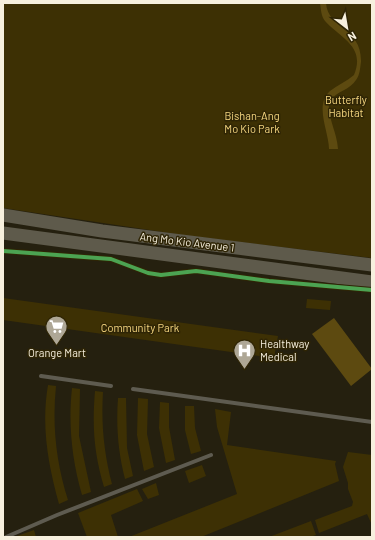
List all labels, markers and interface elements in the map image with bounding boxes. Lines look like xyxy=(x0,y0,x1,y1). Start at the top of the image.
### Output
north arrow xyxy=(327,8,367,48)
text: N xyxy=(346,30,359,44)
park label: Butterfly Habitat xyxy=(325,93,367,119)
park label: Bishan-Ang Mo Kio Park xyxy=(224,109,280,135)
street label: Ang Mo Kio Avenue 1 xyxy=(139,229,235,254)
supermarket icon: Orange Mart xyxy=(44,314,70,347)
park label: Community Park xyxy=(101,321,180,334)
hospital icon: Healthway Medical xyxy=(231,337,257,370)
place label: Healthway Medical xyxy=(260,337,309,363)
place label: Orange Mart xyxy=(28,346,86,359)

